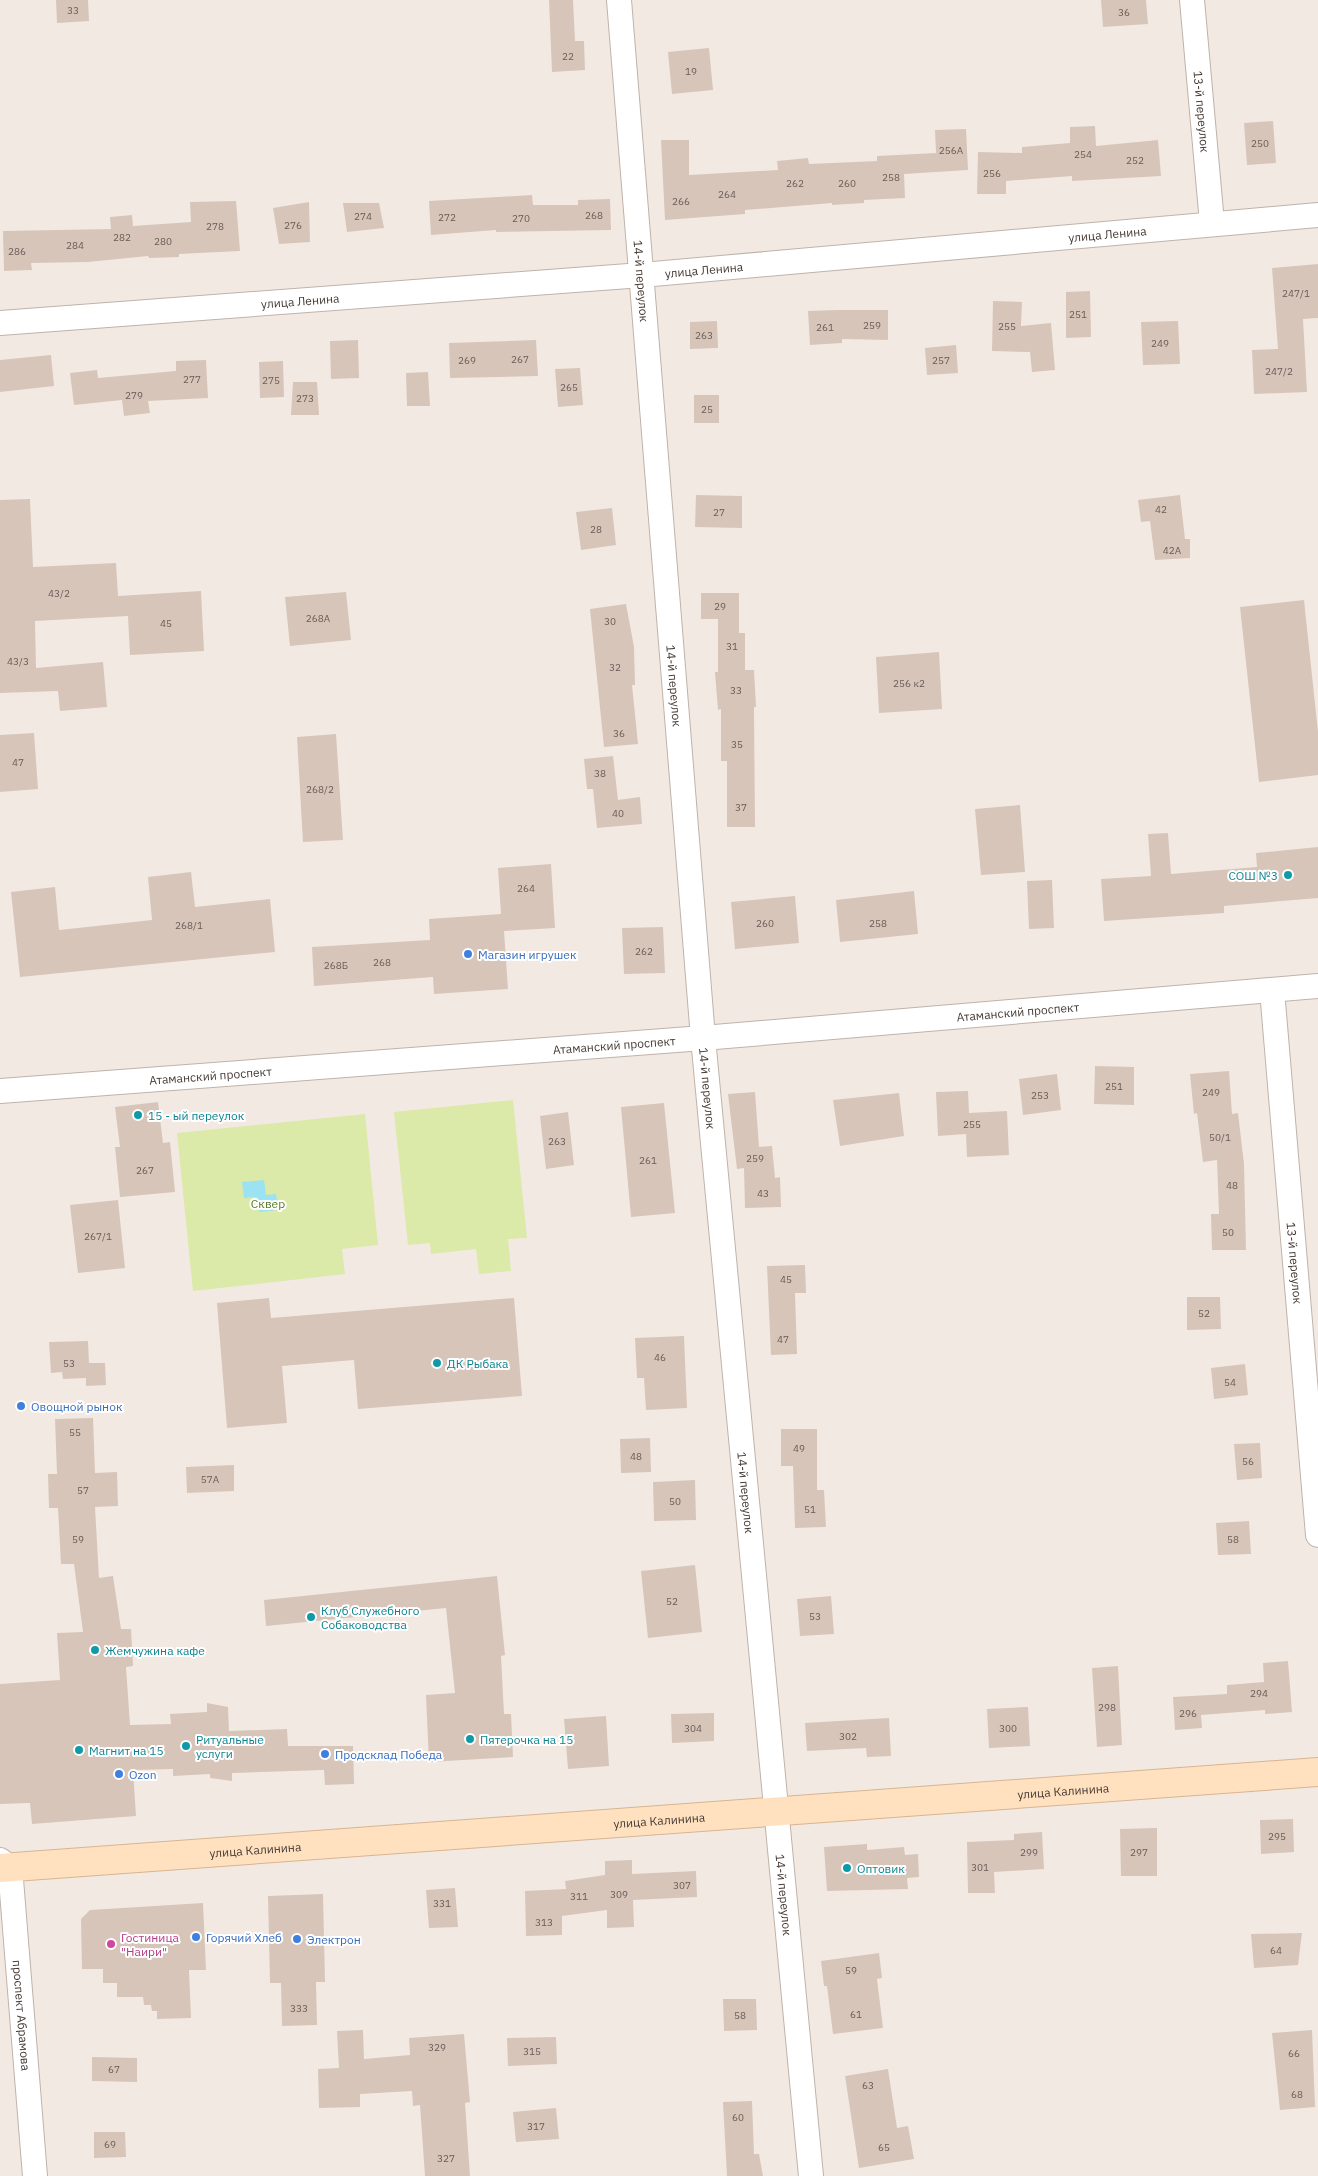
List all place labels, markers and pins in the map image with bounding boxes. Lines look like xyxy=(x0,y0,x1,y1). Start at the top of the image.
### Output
place label: СОШ №3 xyxy=(1228,868,1278,883)
marker: СОШ №3 xyxy=(1282,869,1294,881)
place label: Магазин игрушек xyxy=(478,947,577,962)
marker: Магазин игрушек xyxy=(462,948,474,960)
place label: 15 - ый переулок xyxy=(148,1108,245,1123)
marker: 15 - ый переулок xyxy=(132,1109,144,1121)
place label: ДК Рыбака xyxy=(447,1356,509,1371)
marker: ДК Рыбака xyxy=(431,1357,443,1369)
place label: Овощной рынок xyxy=(31,1399,123,1414)
marker: Овощной рынок xyxy=(15,1400,27,1412)
place label: Клуб Служебного Собаководства xyxy=(321,1603,420,1632)
marker: Клуб Служебного Собаководства xyxy=(305,1611,317,1623)
place label: Жемчужина кафе xyxy=(105,1643,205,1658)
marker: Жемчужина кафе xyxy=(89,1644,101,1656)
place label: Ритуальные услуги xyxy=(196,1732,264,1761)
place label: Пятерочка на 15 xyxy=(480,1732,573,1747)
marker: Пятерочка на 15 xyxy=(464,1733,476,1745)
marker: Ритуальные услуги xyxy=(180,1740,192,1752)
place label: Магнит на 15 xyxy=(89,1743,164,1758)
marker: Магнит на 15 xyxy=(73,1744,85,1756)
place label: Продсклад Победа xyxy=(335,1747,443,1762)
marker: Продсклад Победа xyxy=(319,1748,331,1760)
place label: Ozon xyxy=(129,1767,156,1782)
marker: Ozon xyxy=(113,1768,125,1780)
place label: Оптовик xyxy=(857,1861,905,1876)
marker: Оптовик xyxy=(841,1862,853,1874)
place label: Гостиница "Наири" xyxy=(121,1930,180,1959)
place label: Горячий Хлеб xyxy=(206,1930,282,1945)
marker: Горячий Хлеб xyxy=(190,1931,202,1943)
place label: Электрон xyxy=(307,1932,361,1947)
marker: Электрон xyxy=(291,1933,303,1945)
marker: Гостиница "Наири" xyxy=(105,1938,117,1950)

